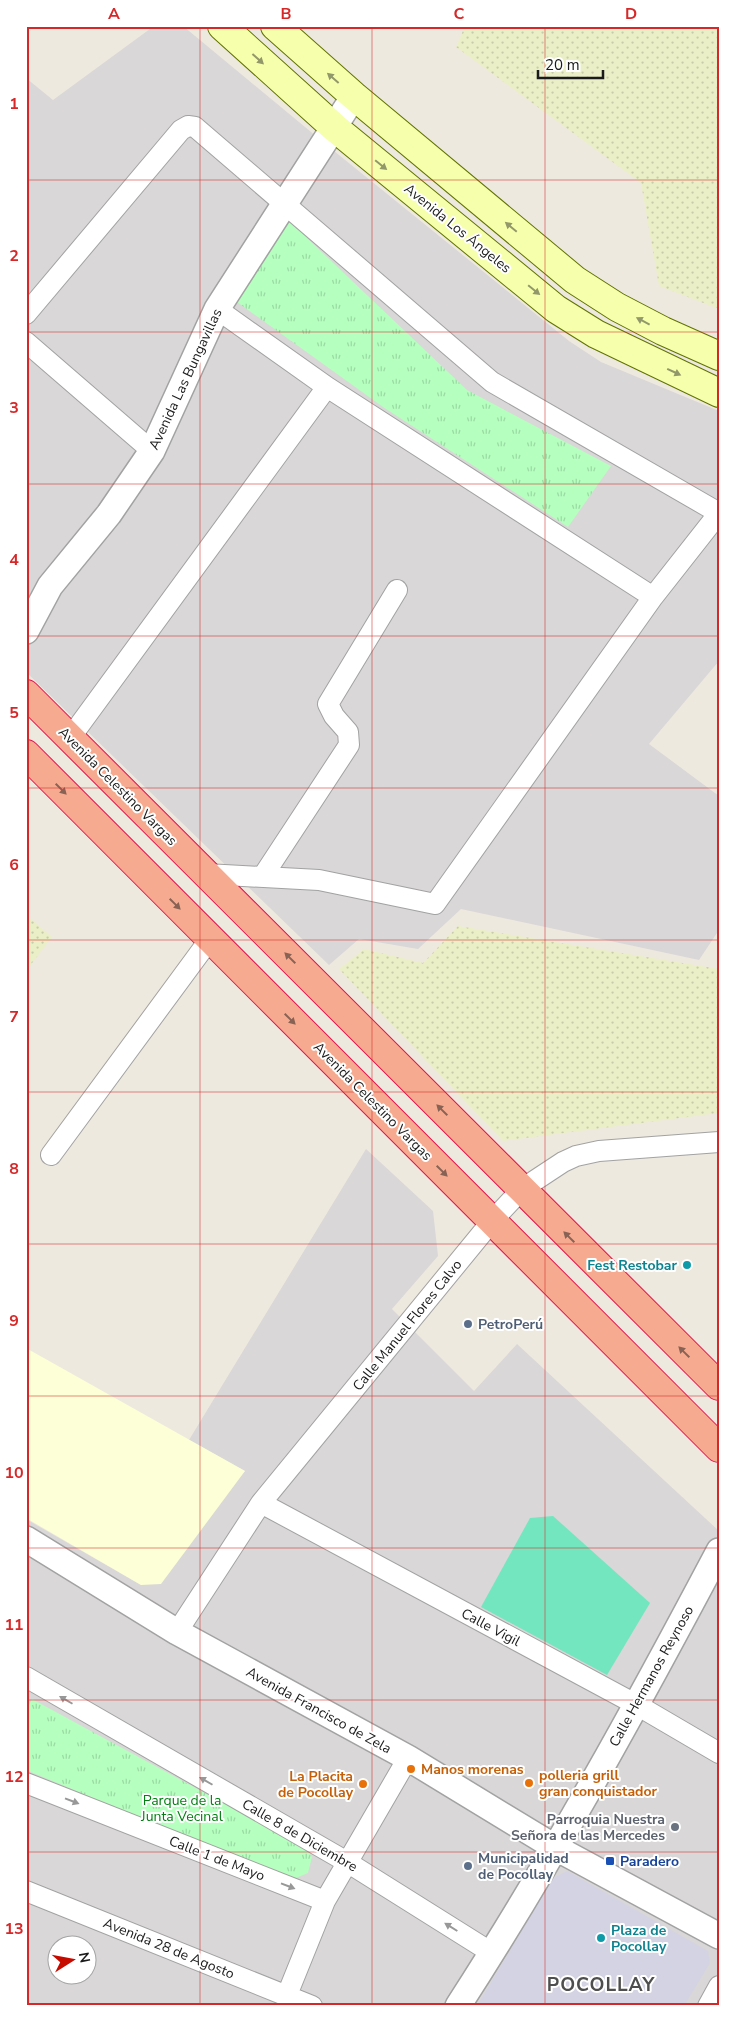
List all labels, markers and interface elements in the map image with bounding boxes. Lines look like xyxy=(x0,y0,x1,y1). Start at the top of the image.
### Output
text: A xyxy=(108,3,120,25)
text: B xyxy=(280,3,292,25)
text: C xyxy=(454,3,465,25)
text: D xyxy=(625,3,637,25)
scale bar xyxy=(538,48,602,80)
one-way arrow xyxy=(252,53,264,65)
text: 20 m xyxy=(545,55,580,75)
one-way arrow xyxy=(326,72,339,83)
text: 1 xyxy=(9,93,19,115)
one-way arrow xyxy=(374,160,387,171)
street label: Avenida Los Ángeles xyxy=(400,179,515,278)
one-way arrow xyxy=(505,221,518,232)
text: 2 xyxy=(9,245,19,267)
one-way arrow xyxy=(527,285,540,296)
street label: Avenida Las Bungavillas xyxy=(144,305,227,453)
one-way arrow xyxy=(636,317,650,325)
one-way arrow xyxy=(666,368,681,376)
text: 3 xyxy=(9,397,19,419)
text: 4 xyxy=(9,549,19,571)
text: 5 xyxy=(9,702,19,724)
street label: Avenida Celestino Vargas xyxy=(54,723,181,850)
one-way arrow xyxy=(54,783,66,795)
text: 6 xyxy=(9,854,19,876)
one-way arrow xyxy=(169,898,181,910)
one-way arrow xyxy=(284,952,296,964)
text: 7 xyxy=(9,1006,19,1028)
one-way arrow xyxy=(284,1013,296,1025)
street label: Avenida Celestino Vargas xyxy=(309,1038,436,1165)
one-way arrow xyxy=(436,1104,448,1116)
text: 8 xyxy=(9,1158,19,1180)
one-way arrow xyxy=(436,1165,448,1177)
one-way arrow xyxy=(564,1231,576,1243)
street label: Calle Manuel Flores Calvo xyxy=(348,1255,467,1395)
place label: Fest Restobar xyxy=(587,1256,678,1275)
marker: Fest Restobar xyxy=(681,1259,693,1271)
text: 9 xyxy=(9,1310,19,1332)
place label: PetroPerú xyxy=(478,1315,543,1334)
marker: PetroPerú xyxy=(462,1318,474,1330)
one-way arrow xyxy=(678,1346,690,1358)
text: 10 xyxy=(4,1462,24,1484)
street label: Calle Hermanos Reynoso xyxy=(605,1602,698,1750)
street label: Calle Vigil xyxy=(458,1604,524,1651)
text: 11 xyxy=(4,1614,24,1636)
street label: Avenida Francisco de Zela xyxy=(243,1663,395,1758)
one-way arrow xyxy=(58,1696,73,1704)
place label: Manos morenas xyxy=(421,1760,524,1779)
marker: Manos morenas xyxy=(405,1763,417,1775)
text: 12 xyxy=(4,1766,24,1788)
place label: polleria grill gran conquistador xyxy=(539,1766,658,1801)
place label: La Placita de Pocollay xyxy=(278,1767,354,1802)
one-way arrow xyxy=(199,1777,214,1785)
marker: polleria grill gran conquistador xyxy=(523,1777,535,1789)
marker: La Placita de Pocollay xyxy=(357,1778,369,1790)
park label: Parque de la Junta Vecinal xyxy=(140,1791,224,1826)
street label: Calle 8 de Diciembre xyxy=(239,1795,361,1876)
one-way arrow xyxy=(64,1798,79,1805)
place label: Parroquia Nuestra Señora de las Mercedes xyxy=(511,1810,665,1845)
marker: Parroquia Nuestra Señora de las Mercedes xyxy=(669,1821,681,1833)
street label: Calle 1 de Mayo xyxy=(166,1831,268,1886)
place label: Municipalidad de Pocollay xyxy=(478,1849,569,1884)
place label: Paradero xyxy=(620,1852,679,1871)
marker: Paradero xyxy=(604,1855,616,1867)
marker: Municipalidad de Pocollay xyxy=(462,1860,474,1872)
one-way arrow xyxy=(281,1882,296,1890)
street label: Avenida 28 de Agosto xyxy=(100,1913,237,1984)
text: 13 xyxy=(4,1918,24,1940)
place label: Plaza de Pocollay xyxy=(611,1921,667,1956)
one-way arrow xyxy=(444,1923,458,1932)
marker: Plaza de Pocollay xyxy=(595,1932,607,1944)
north arrow xyxy=(48,1934,98,1984)
text: N xyxy=(74,1951,95,1965)
district label: POCOLLAY xyxy=(547,1972,655,1998)

